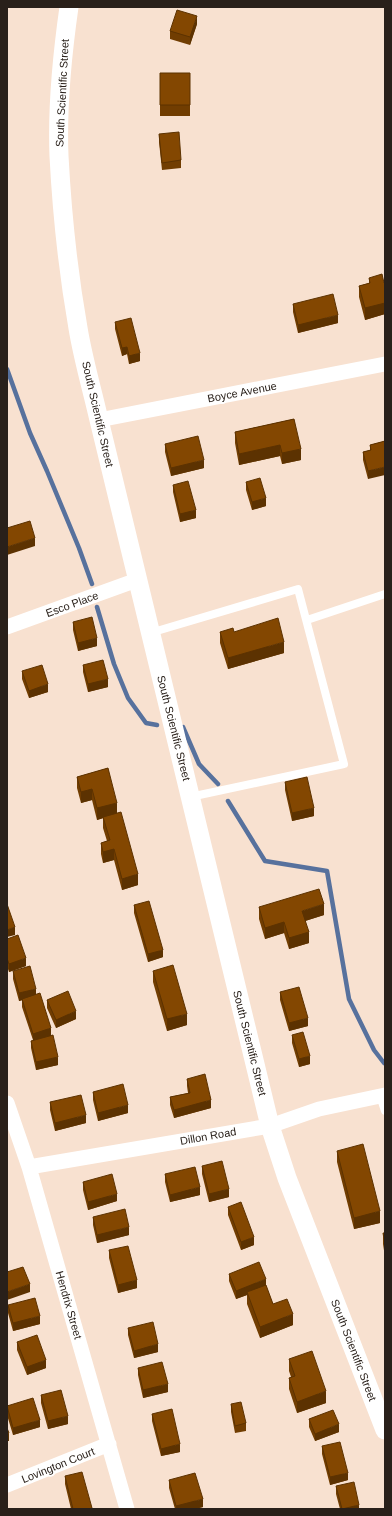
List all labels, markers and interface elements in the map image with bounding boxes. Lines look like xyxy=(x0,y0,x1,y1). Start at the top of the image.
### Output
street label: South Scientific Street xyxy=(53,39,71,147)
street label: South Scientific Street xyxy=(80,360,116,468)
street label: Boyce Avenue xyxy=(206,379,278,405)
street label: Esco Place xyxy=(44,589,100,619)
street label: South Scientific Street xyxy=(155,674,193,782)
street label: South Scientific Street xyxy=(231,989,269,1097)
street label: Dillon Road xyxy=(179,1125,237,1147)
street label: Hendrix Street xyxy=(54,1270,84,1340)
street label: South Scientific Street xyxy=(329,1297,379,1403)
street label: Lovington Court xyxy=(20,1445,96,1485)

